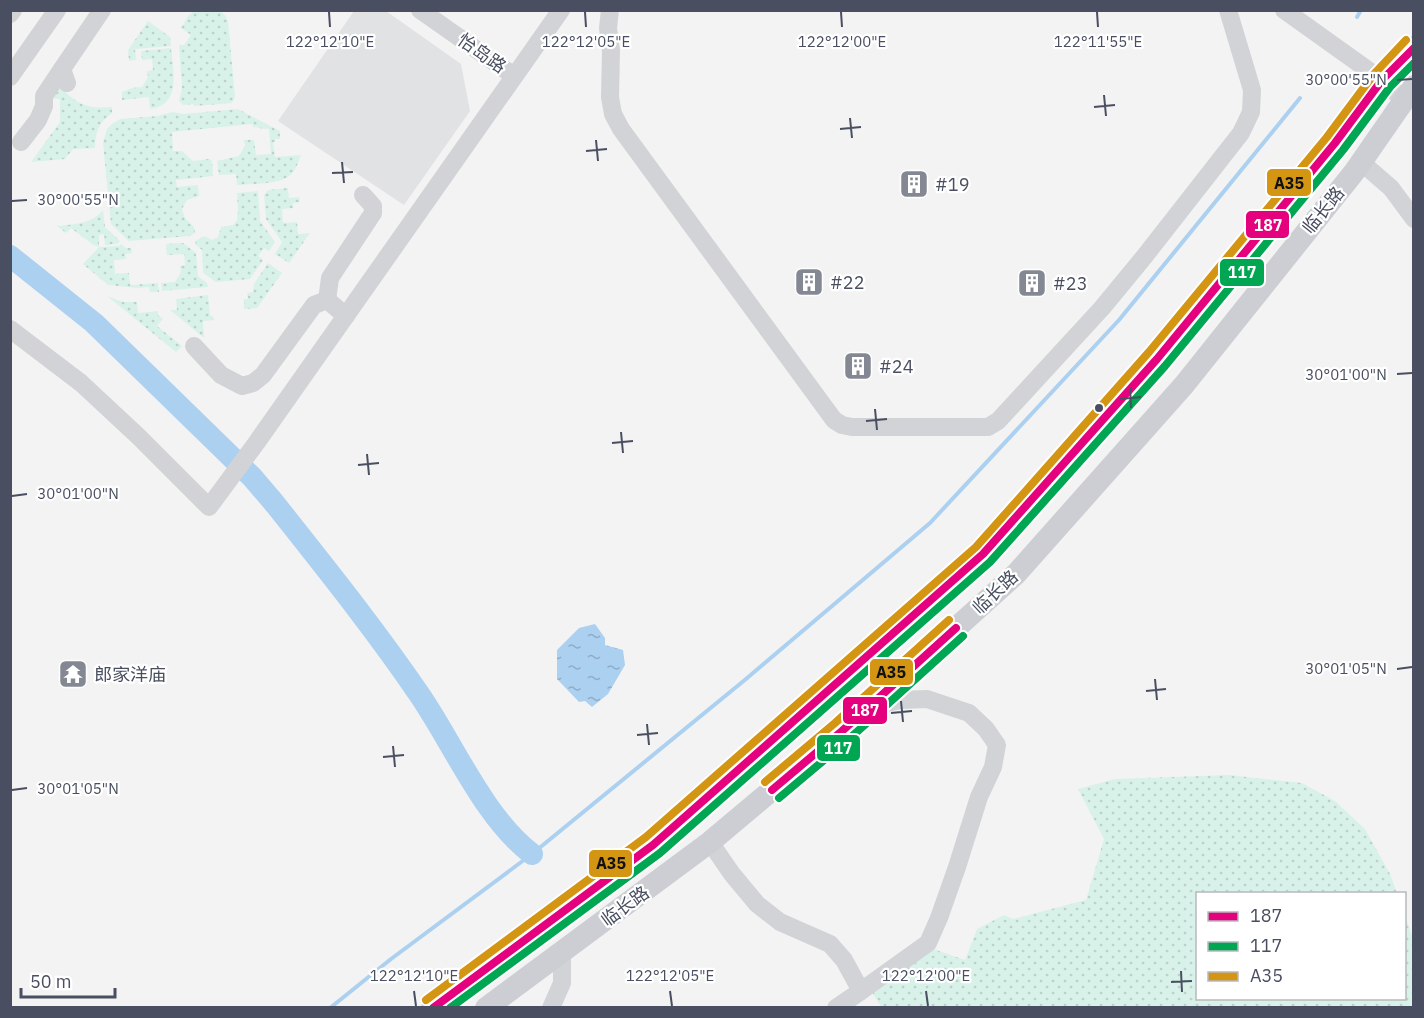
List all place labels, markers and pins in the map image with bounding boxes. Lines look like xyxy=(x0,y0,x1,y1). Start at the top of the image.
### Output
building icon: #19 xyxy=(898,168,930,200)
place label: #19 xyxy=(935,173,969,196)
building icon: #22 xyxy=(793,266,825,298)
building icon: #23 xyxy=(1016,267,1048,299)
place label: #22 xyxy=(830,271,864,294)
place label: #23 xyxy=(1053,272,1087,295)
building icon: #24 xyxy=(842,350,874,382)
place label: #24 xyxy=(879,355,914,378)
unlabelled marker xyxy=(1093,402,1105,414)
temple icon: 郎家洋庙 xyxy=(57,658,89,690)
place label: 郎家洋庙 xyxy=(94,663,166,686)

